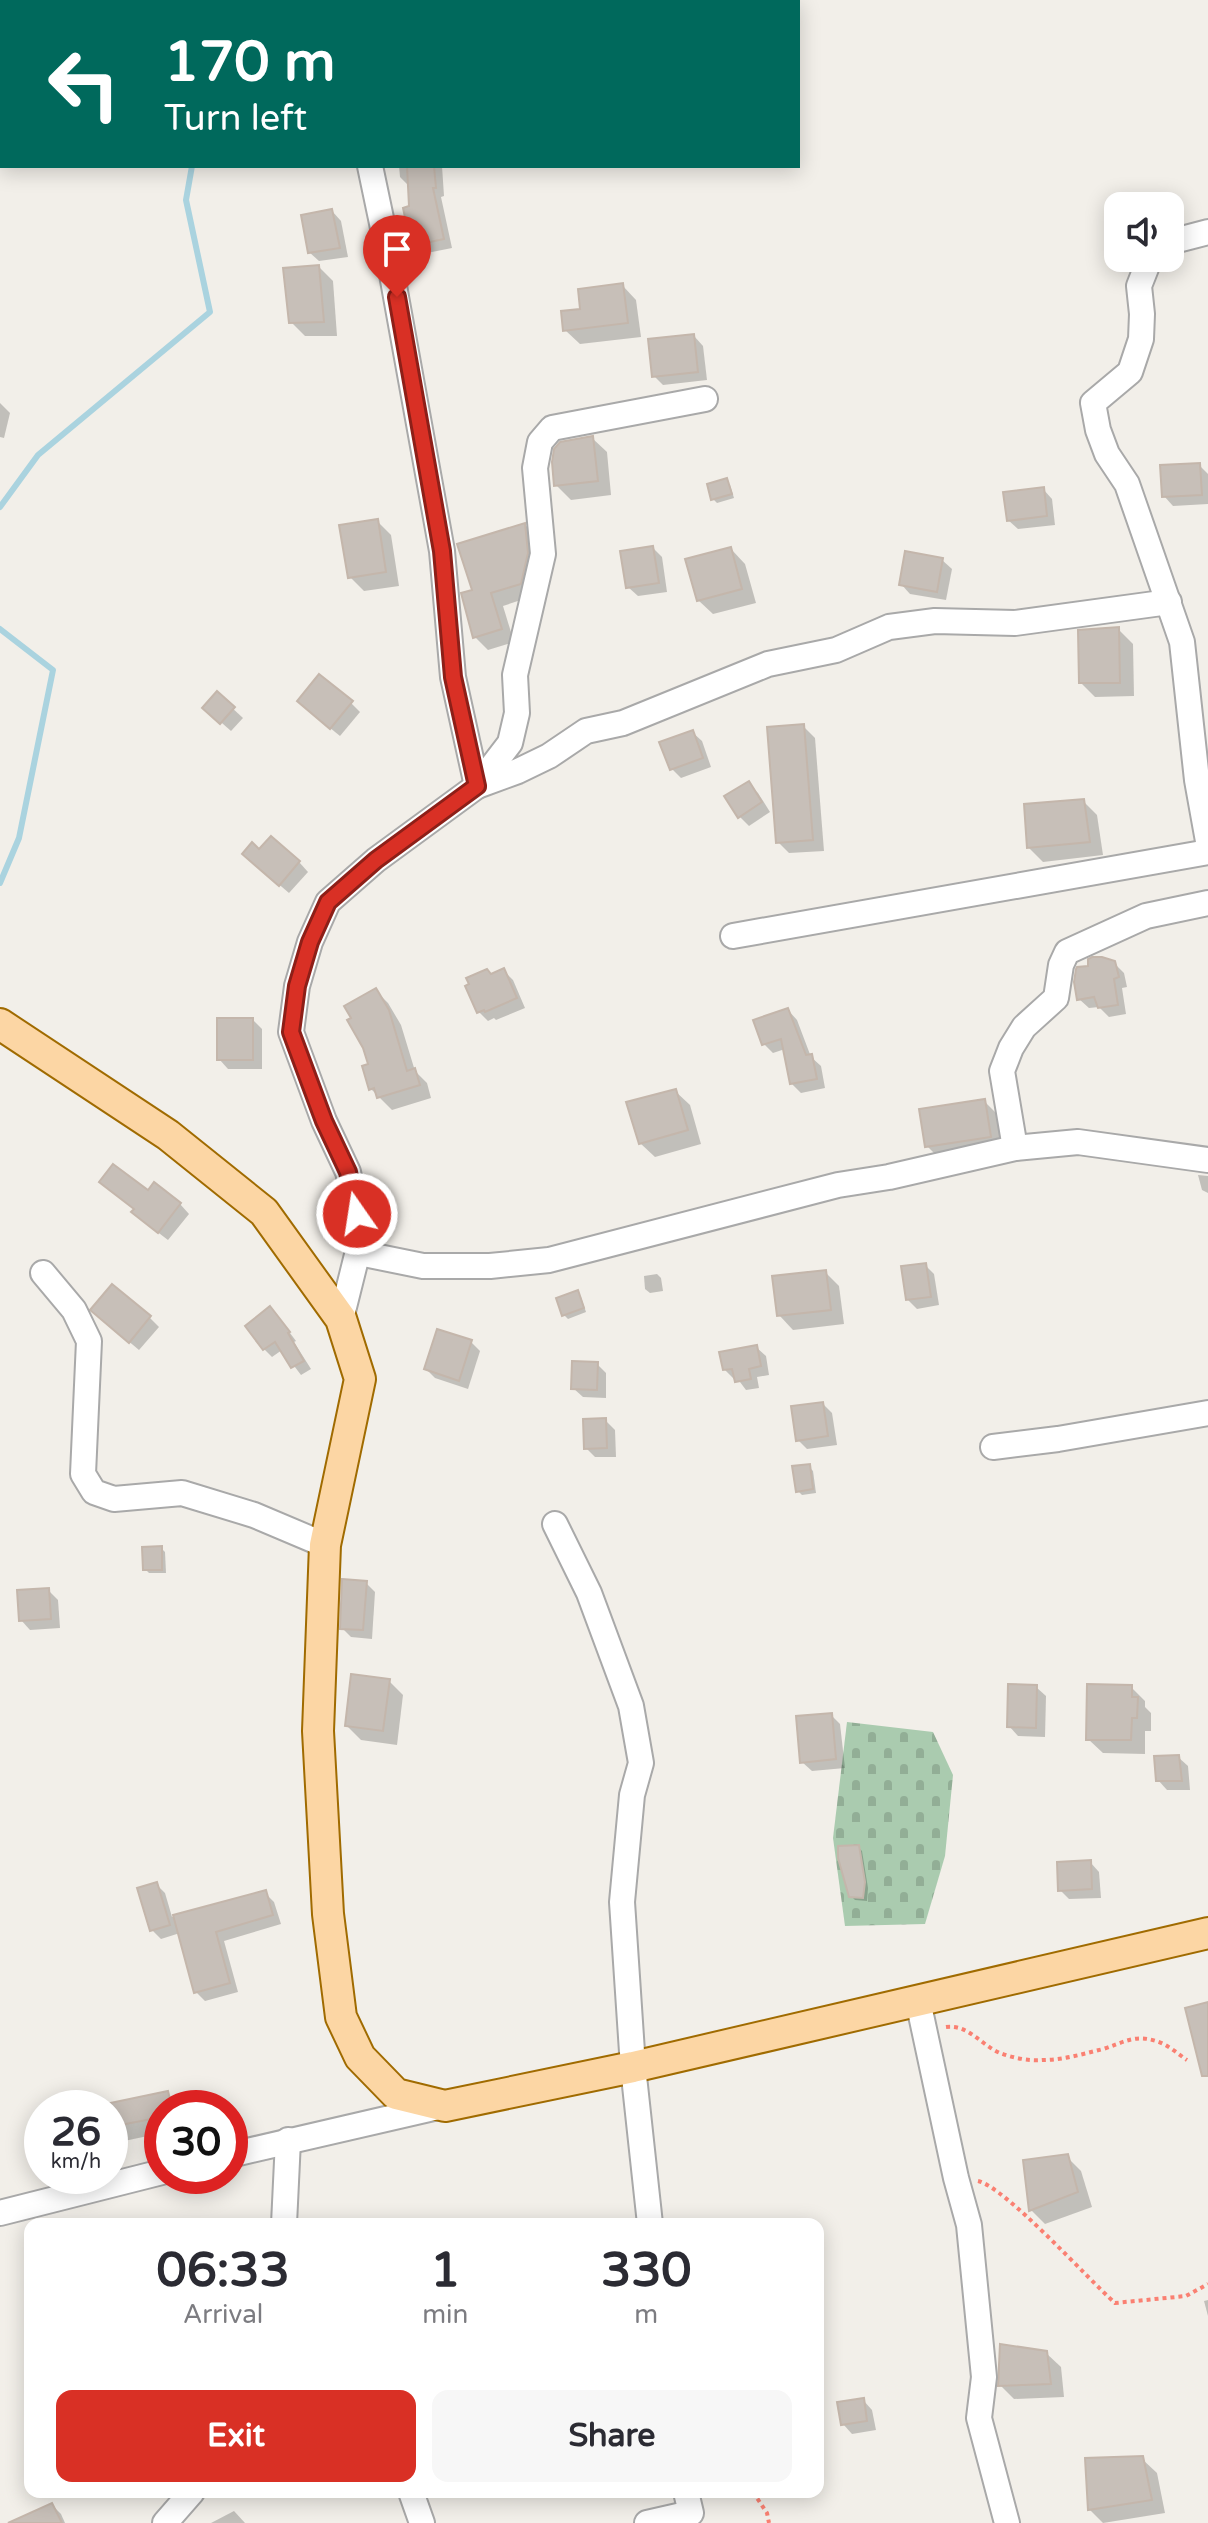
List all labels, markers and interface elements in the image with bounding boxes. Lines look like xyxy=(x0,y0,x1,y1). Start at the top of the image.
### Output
text: 170 m xyxy=(164,29,335,96)
icon: left xyxy=(32,32,136,136)
text: Turn left xyxy=(164,97,307,140)
map controls xyxy=(1104,192,1184,272)
button: sound xyxy=(1104,192,1184,272)
pin xyxy=(363,215,431,297)
icon: arrive xyxy=(375,227,419,271)
position arrow xyxy=(315,1172,399,1256)
speed limit sign: 30 xyxy=(144,2090,248,2194)
text: 26 xyxy=(51,2108,101,2156)
text: km/h xyxy=(51,2150,101,2174)
text: 06:33 xyxy=(157,2242,290,2300)
text: 1 xyxy=(430,2242,460,2300)
text: 330 xyxy=(601,2242,691,2300)
text: Arrival xyxy=(183,2299,263,2330)
text: min xyxy=(422,2299,468,2330)
text: m xyxy=(634,2299,658,2330)
button: Exit xyxy=(56,2390,416,2482)
button: Share xyxy=(432,2390,792,2482)

